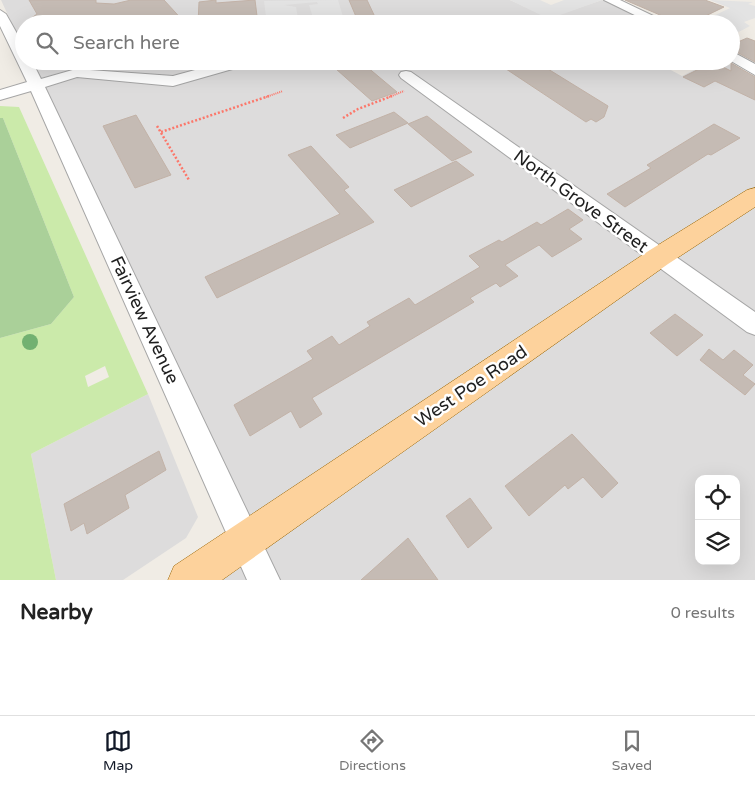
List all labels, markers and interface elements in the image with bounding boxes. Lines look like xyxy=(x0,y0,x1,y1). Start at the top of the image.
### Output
search box xyxy=(15,15,740,70)
icon: search xyxy=(33,29,61,57)
text: Search here xyxy=(73,32,180,54)
street label: North Grove Street xyxy=(509,145,653,257)
street label: Fairview Avenue xyxy=(106,253,184,387)
street label: West Poe Road xyxy=(411,340,531,432)
map controls xyxy=(695,475,740,565)
button: locate xyxy=(695,475,740,520)
button: layers xyxy=(695,520,740,565)
text: Nearby xyxy=(20,600,93,625)
text: 0 results xyxy=(671,603,735,623)
tab: Map xyxy=(103,727,133,774)
tab: Directions xyxy=(339,727,406,774)
tab: Saved xyxy=(612,727,652,774)

